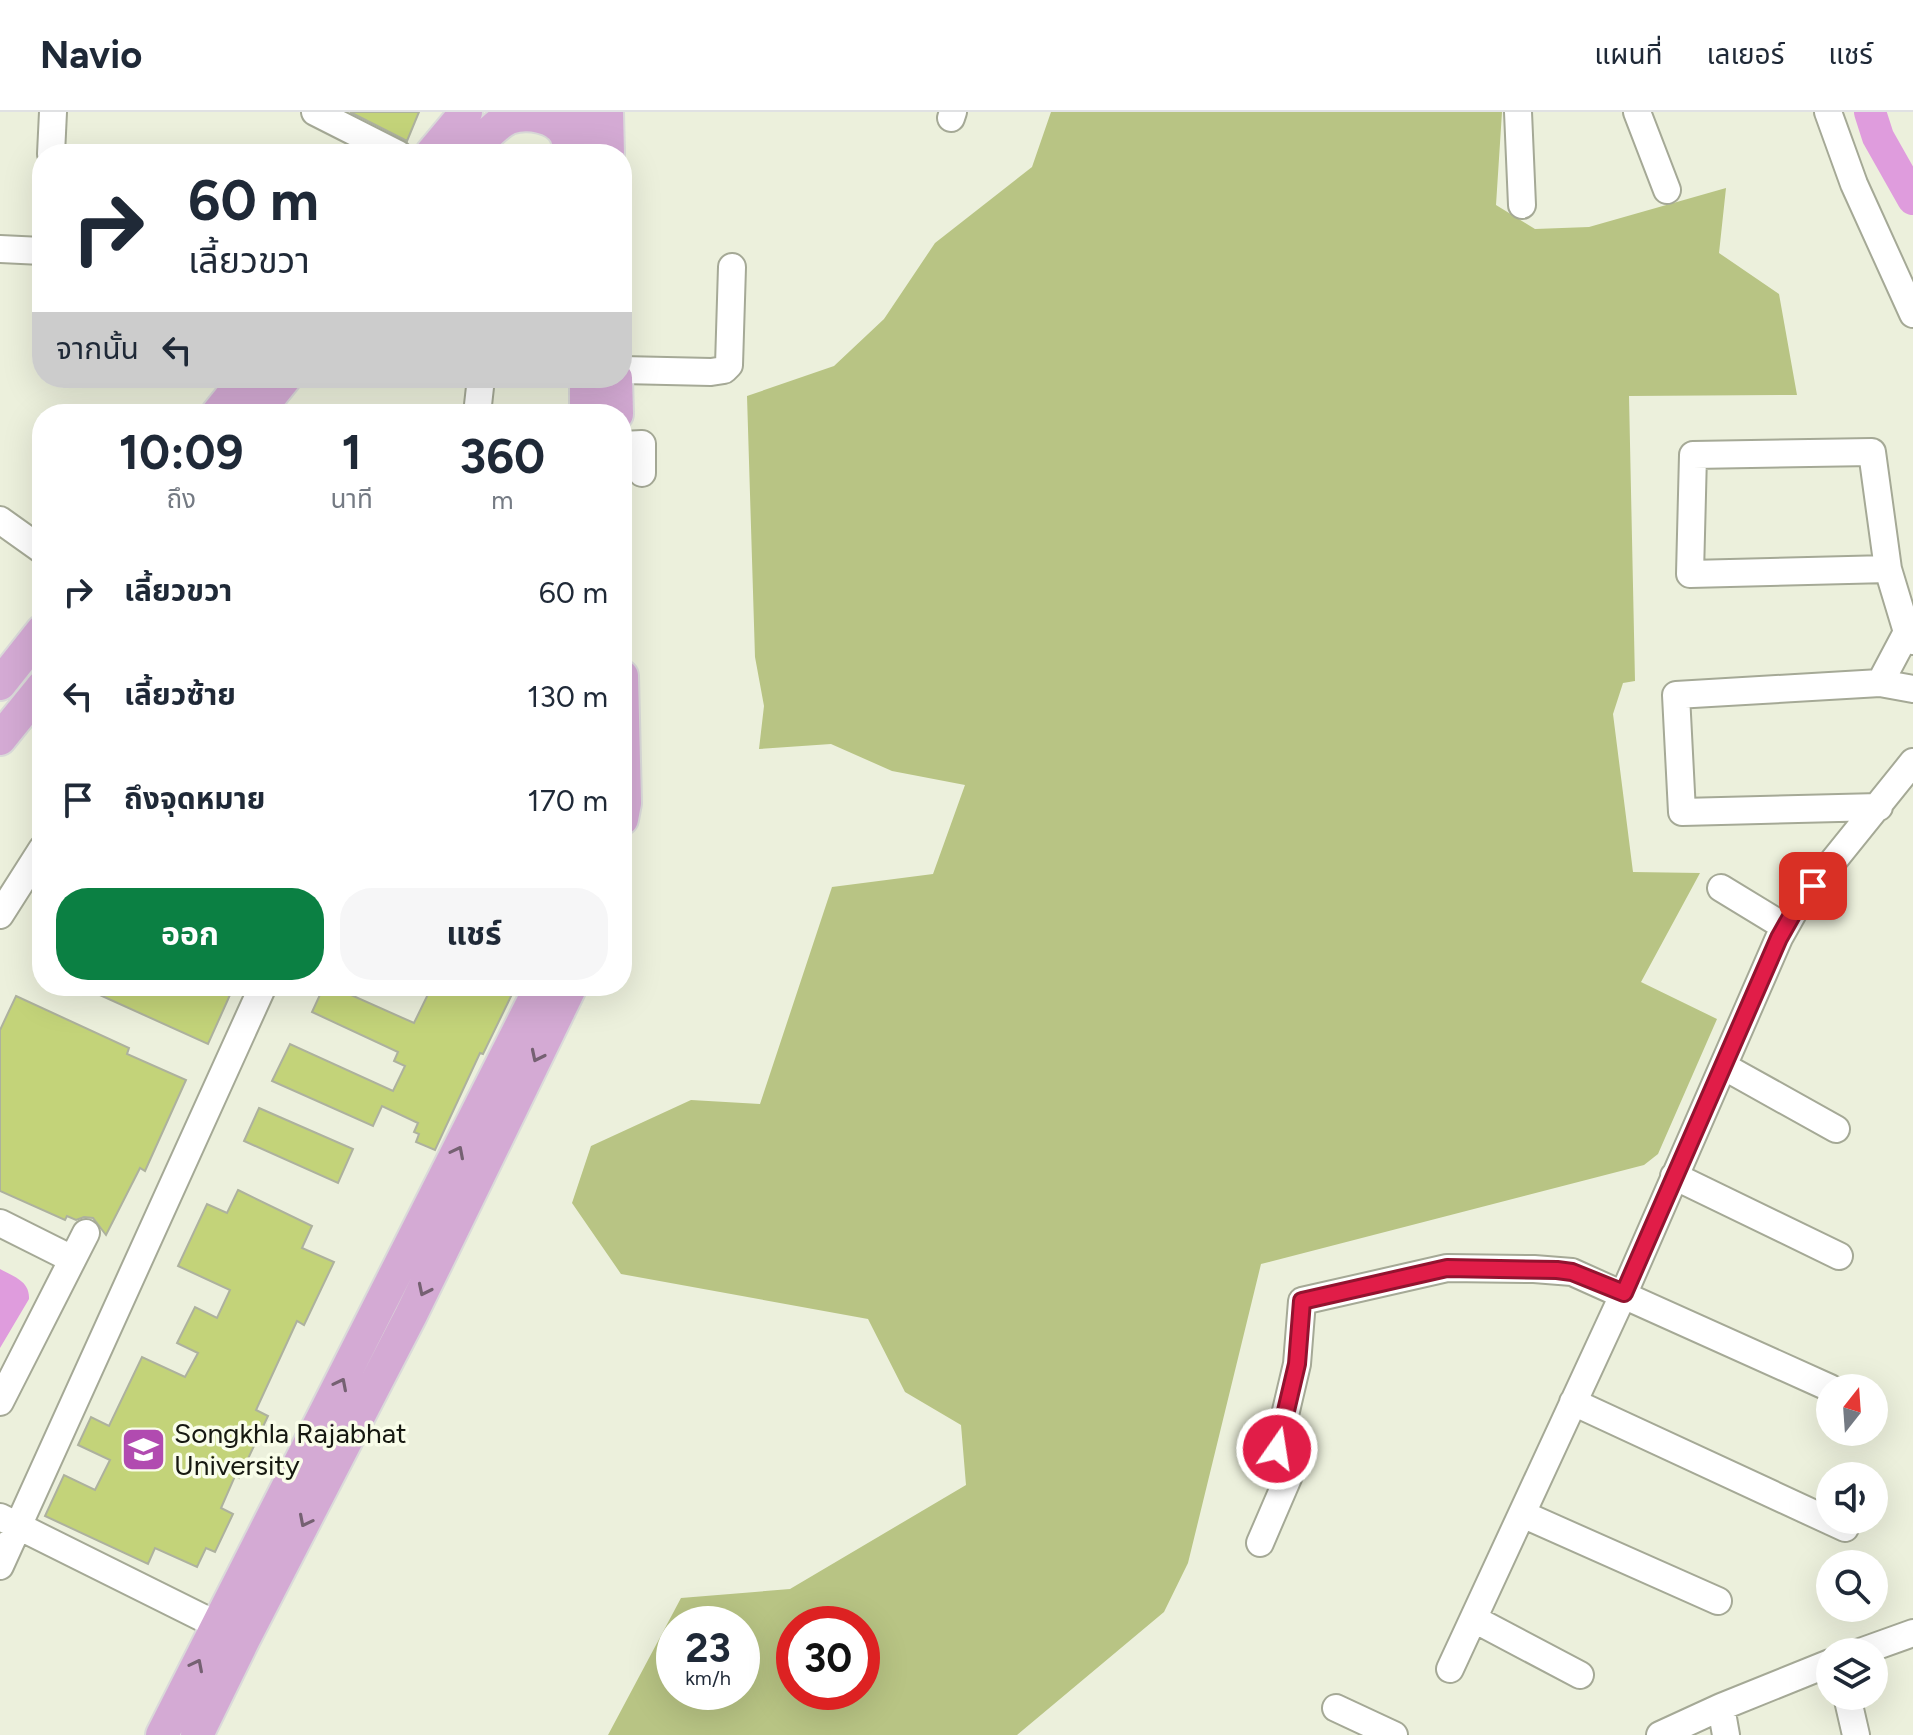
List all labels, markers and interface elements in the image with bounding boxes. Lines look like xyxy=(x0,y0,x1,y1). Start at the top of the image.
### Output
text: Navio xyxy=(40,32,142,78)
text: แผนที่ xyxy=(1594,37,1663,71)
text: เลเยอร์ xyxy=(1707,37,1784,71)
text: แชร์ xyxy=(1828,37,1873,71)
text: 60 m xyxy=(188,167,319,234)
icon: right xyxy=(56,176,160,280)
text: เลี้ยวขวา xyxy=(188,239,310,282)
icon: left xyxy=(155,328,199,372)
text: จากนั้น xyxy=(56,330,139,367)
text: 10:09 xyxy=(119,423,244,481)
text: 1 xyxy=(341,423,362,481)
text: 360 xyxy=(460,427,545,485)
text: ถึง xyxy=(166,483,196,515)
text: นาที xyxy=(330,483,373,515)
text: m xyxy=(491,484,513,516)
icon: right xyxy=(56,570,100,614)
text: เลี้ยวขวา xyxy=(124,572,232,609)
text: 60 m xyxy=(539,574,608,611)
icon: left xyxy=(56,674,100,718)
text: เลี้ยวซ้าย xyxy=(124,676,236,713)
text: 130 m xyxy=(527,678,608,715)
icon: arrive xyxy=(56,778,100,822)
text: ถึงจุดหมาย xyxy=(124,780,265,817)
text: 170 m xyxy=(527,782,608,819)
pin xyxy=(1779,852,1847,920)
icon: arrive xyxy=(1791,864,1835,908)
button: ออก xyxy=(56,888,324,980)
button: แชร์ xyxy=(340,888,608,980)
one-way arrow xyxy=(531,1048,547,1063)
one-way arrow xyxy=(449,1145,464,1160)
one-way arrow xyxy=(418,1282,434,1296)
north arrow xyxy=(1816,1374,1888,1446)
map controls xyxy=(1816,1374,1888,1710)
one-way arrow xyxy=(331,1377,347,1392)
position arrow xyxy=(1235,1407,1319,1491)
place label: Songkhla Rajabhat University xyxy=(174,1416,407,1482)
school or university icon: Songkhla Rajabhat University xyxy=(119,1425,167,1473)
button: sound xyxy=(1816,1462,1888,1534)
one-way arrow xyxy=(299,1513,314,1528)
button: search xyxy=(1816,1550,1888,1622)
speed limit sign: 30 xyxy=(776,1606,880,1710)
text: 23 xyxy=(685,1624,731,1672)
button: layers xyxy=(1816,1638,1888,1710)
one-way arrow xyxy=(187,1659,202,1674)
text: km/h xyxy=(685,1666,731,1690)

